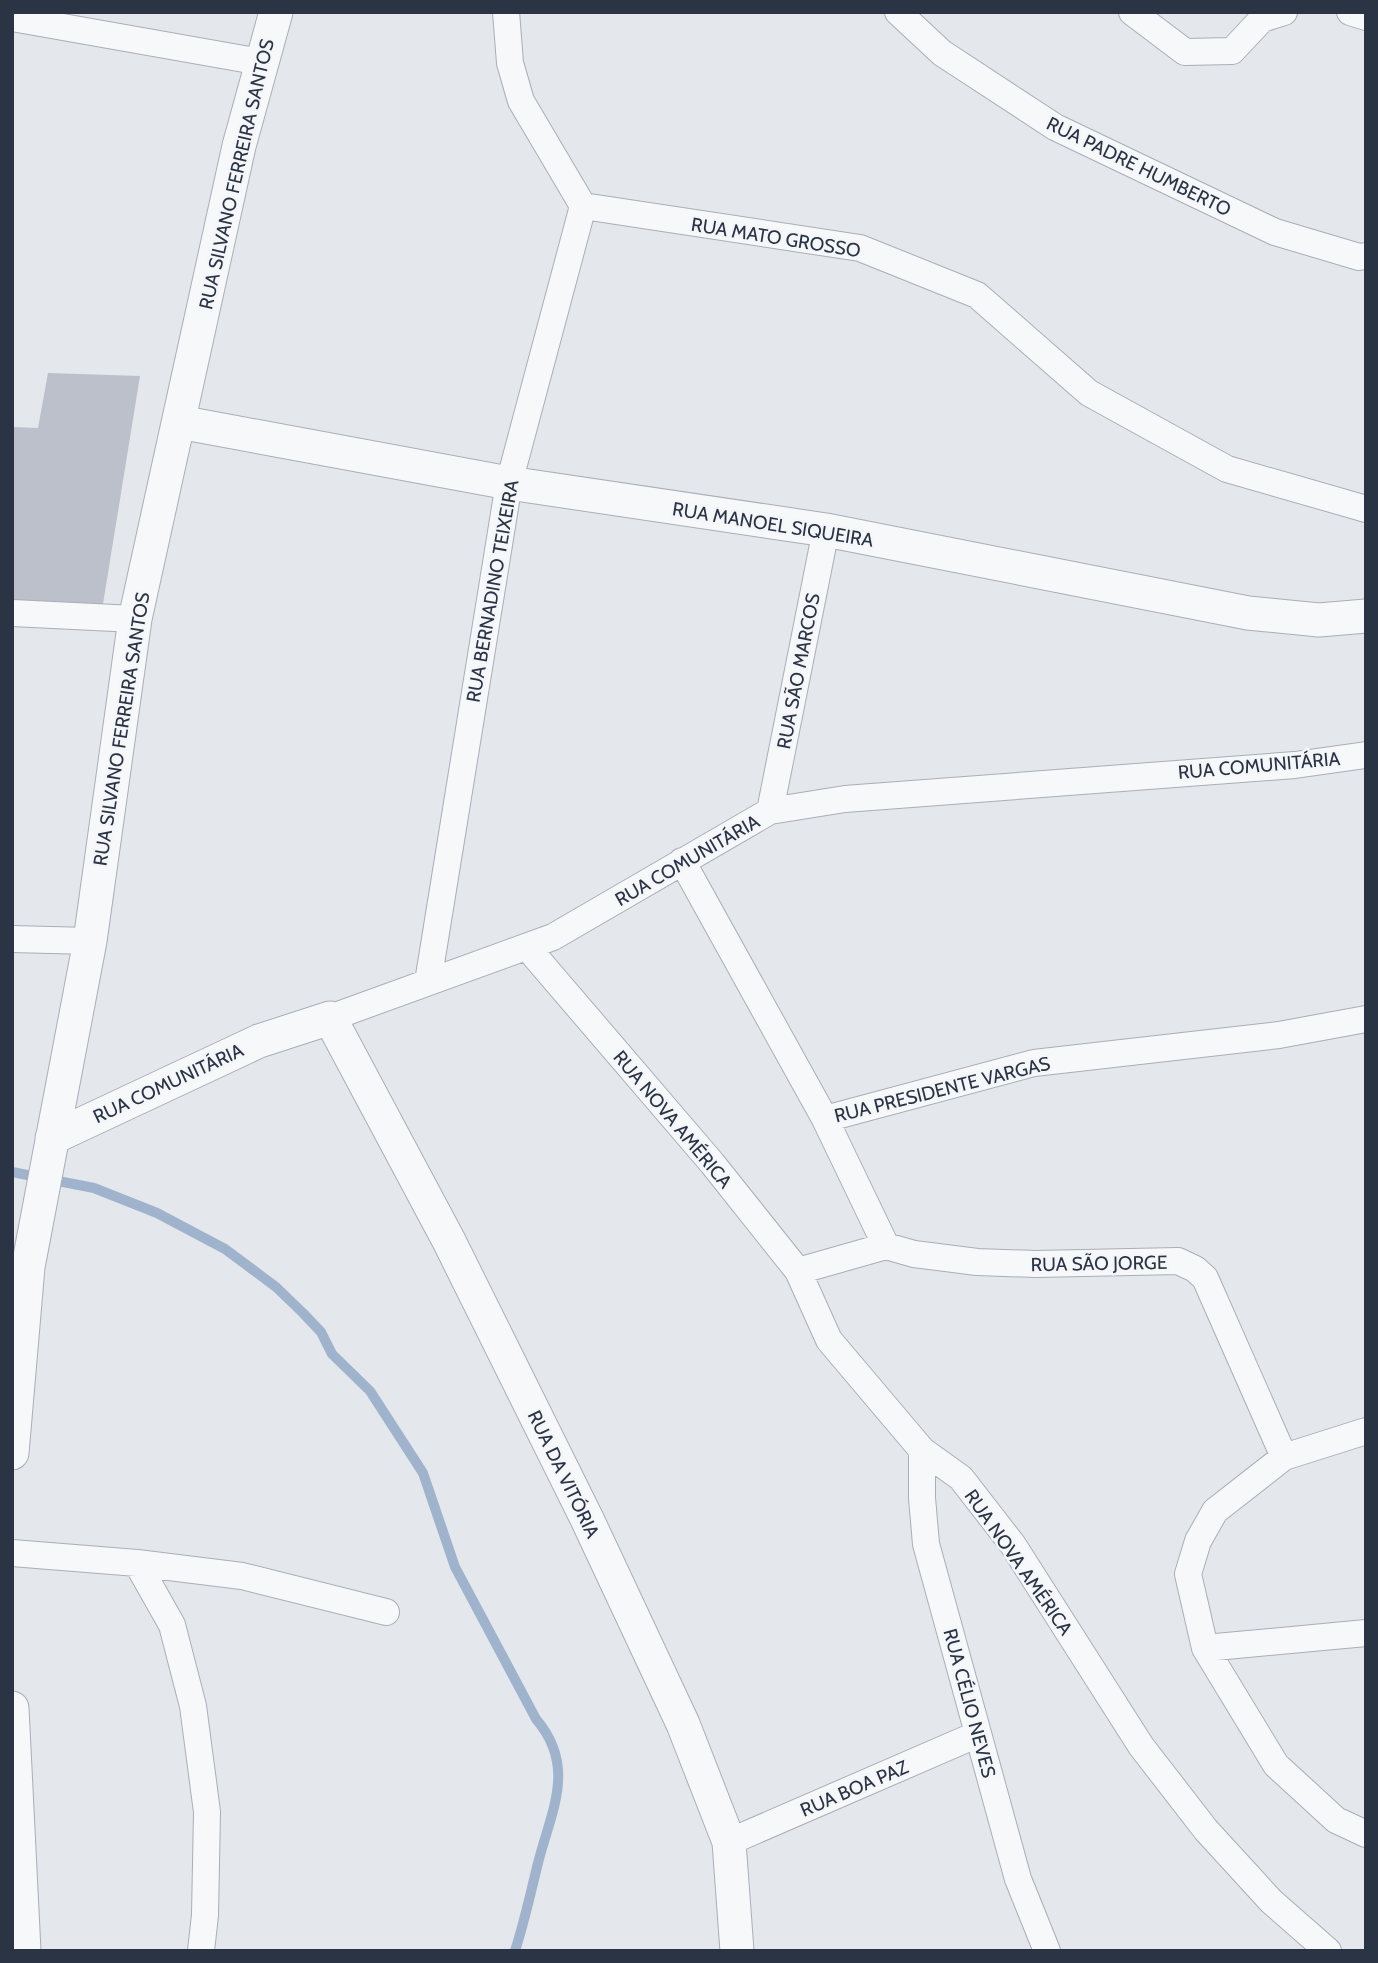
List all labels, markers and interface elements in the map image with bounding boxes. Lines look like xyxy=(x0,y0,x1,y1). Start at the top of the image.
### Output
street label: RUA SILVANO FERREIRA SANTOS xyxy=(194,37,279,312)
street label: RUA PADRE HUMBERTO xyxy=(1043,112,1235,221)
street label: RUA MATO GROSSO xyxy=(690,213,862,262)
street label: RUA BERNADINO TEIXEIRA xyxy=(462,478,523,704)
street label: RUA MANOEL SIQUEIRA xyxy=(671,497,875,552)
street label: RUA SILVANO FERREIRA SANTOS xyxy=(88,591,155,868)
street label: RUA SÃO MARCOS xyxy=(771,591,825,751)
street label: RUA COMUNITÁRIA xyxy=(1177,746,1341,784)
street label: RUA COMUNITÁRIA xyxy=(610,809,764,911)
street label: RUA COMUNITÁRIA xyxy=(89,1038,247,1128)
street label: RUA NOVA AMÉRICA xyxy=(608,1045,738,1193)
street label: RUA PRESIDENTE VARGAS xyxy=(832,1052,1052,1127)
street label: RUA SÃO JORGE xyxy=(1030,1250,1168,1276)
street label: RUA DA VITÓRIA xyxy=(523,1406,605,1542)
street label: RUA NOVA AMÉRICA xyxy=(960,1484,1078,1640)
street label: RUA CÉLIO NEVES xyxy=(939,1626,1001,1780)
street label: RUA BOA PAZ xyxy=(797,1755,912,1821)

